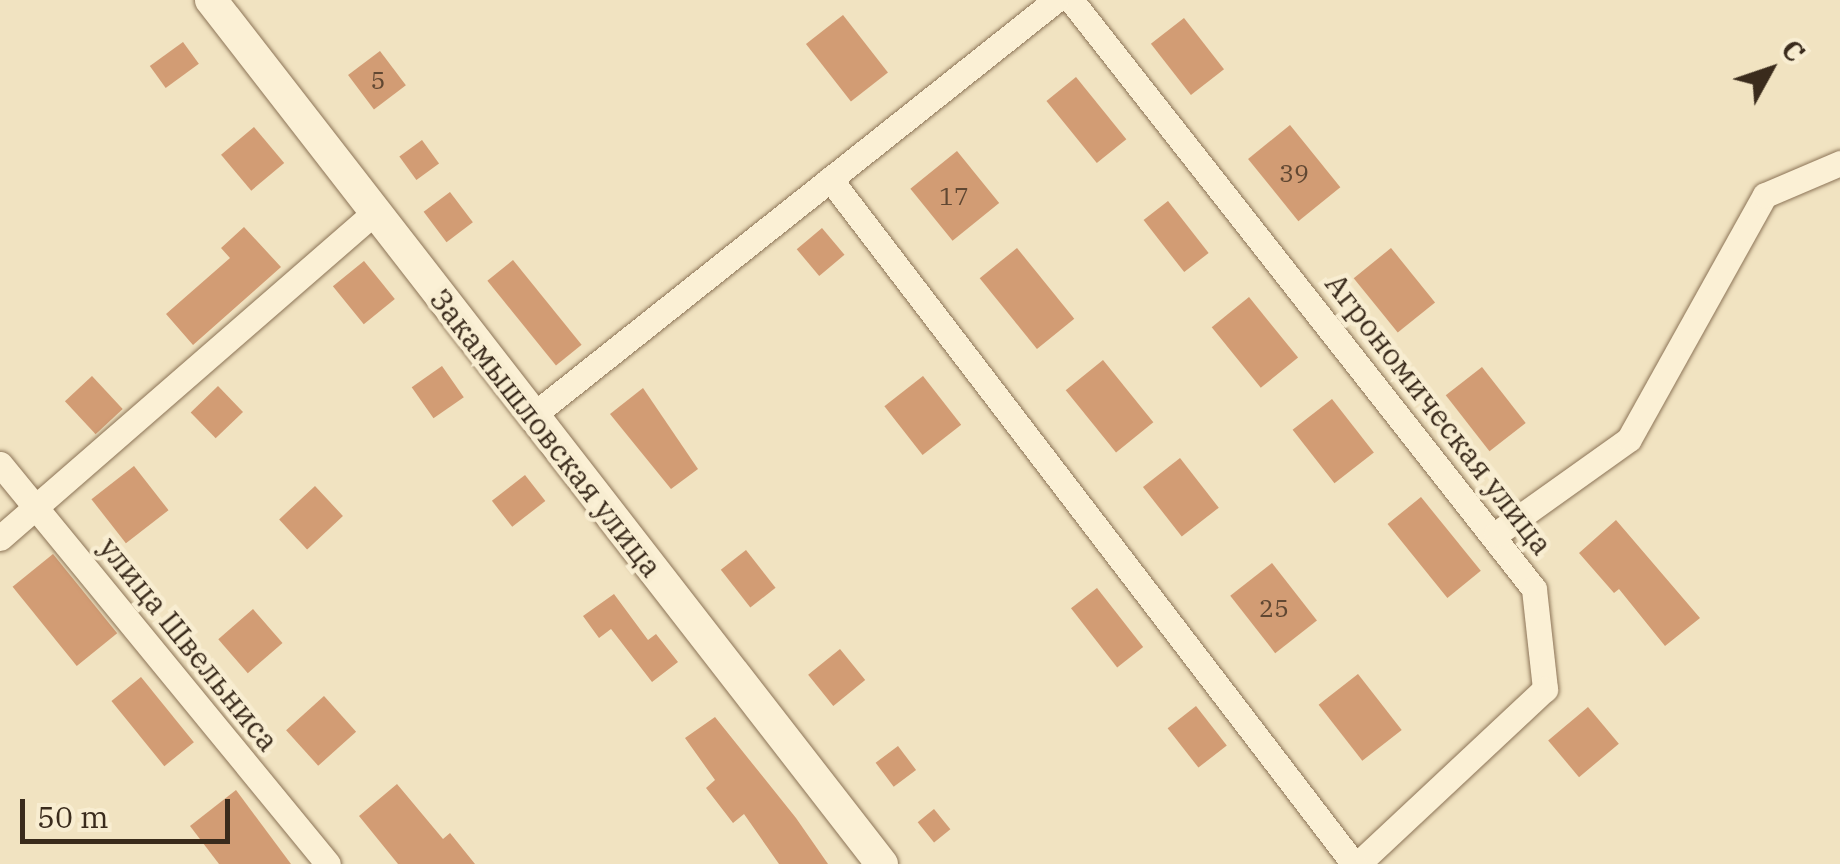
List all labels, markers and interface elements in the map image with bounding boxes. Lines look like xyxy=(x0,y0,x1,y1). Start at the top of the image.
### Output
north arrow xyxy=(1720,20,1820,120)
text: С xyxy=(1773,31,1814,69)
house number: 5 xyxy=(371,65,385,95)
house number: 39 xyxy=(1279,158,1309,188)
house number: 17 xyxy=(939,181,969,211)
street label: Агрономическая улица xyxy=(1318,266,1560,562)
street label: Закамышловская улица xyxy=(422,282,670,584)
street label: улица Швельниса xyxy=(92,530,286,758)
house number: 25 xyxy=(1259,593,1289,623)
scale bar xyxy=(25,779,235,841)
text: 50 m xyxy=(37,797,109,836)

